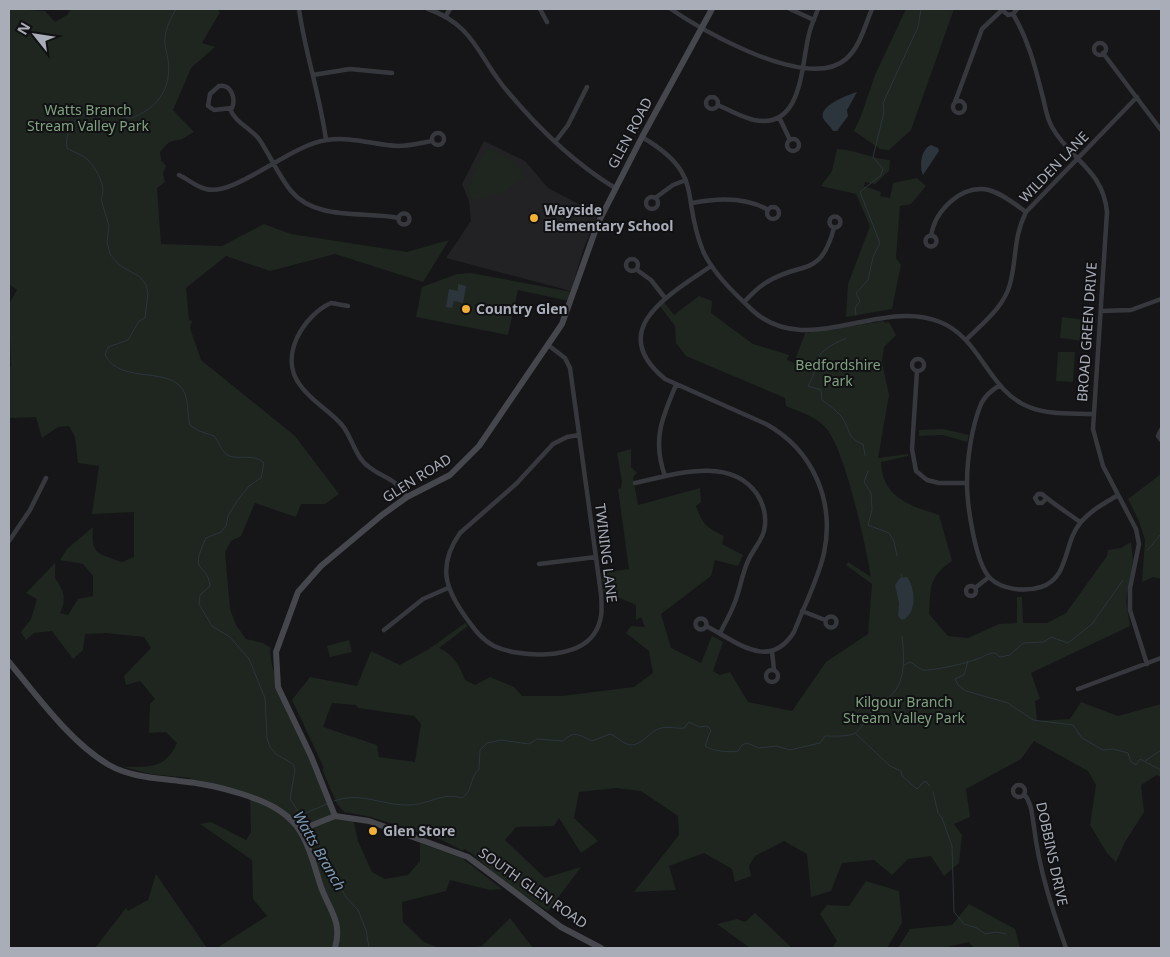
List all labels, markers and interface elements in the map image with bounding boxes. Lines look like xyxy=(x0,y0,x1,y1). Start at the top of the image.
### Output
north arrow xyxy=(10,10,60,60)
text: N xyxy=(12,19,34,38)
street label: GLEN ROAD xyxy=(603,94,656,172)
park label: Watts Branch Stream Valley Park xyxy=(27,100,149,135)
street label: WILDEN LANE xyxy=(1015,127,1092,206)
place label: Wayside Elementary School xyxy=(544,200,674,235)
marker: Wayside Elementary School xyxy=(528,212,540,224)
street label: BROAD GREEN DRIVE xyxy=(1072,262,1101,402)
place label: Country Glen xyxy=(476,299,568,318)
marker: Country Glen xyxy=(460,303,472,315)
park label: Bedfordshire Park xyxy=(795,355,881,390)
street label: GLEN ROAD xyxy=(379,449,455,506)
street label: TWINING LANE xyxy=(591,502,622,604)
park label: Kilgour Branch Stream Valley Park xyxy=(843,692,965,727)
street label: DOBBINS DRIVE xyxy=(1032,800,1073,908)
water label: Watts Branch xyxy=(289,807,351,894)
place label: Glen Store xyxy=(383,821,455,840)
marker: Glen Store xyxy=(367,825,379,837)
street label: SOUTH GLEN ROAD xyxy=(475,843,591,932)

